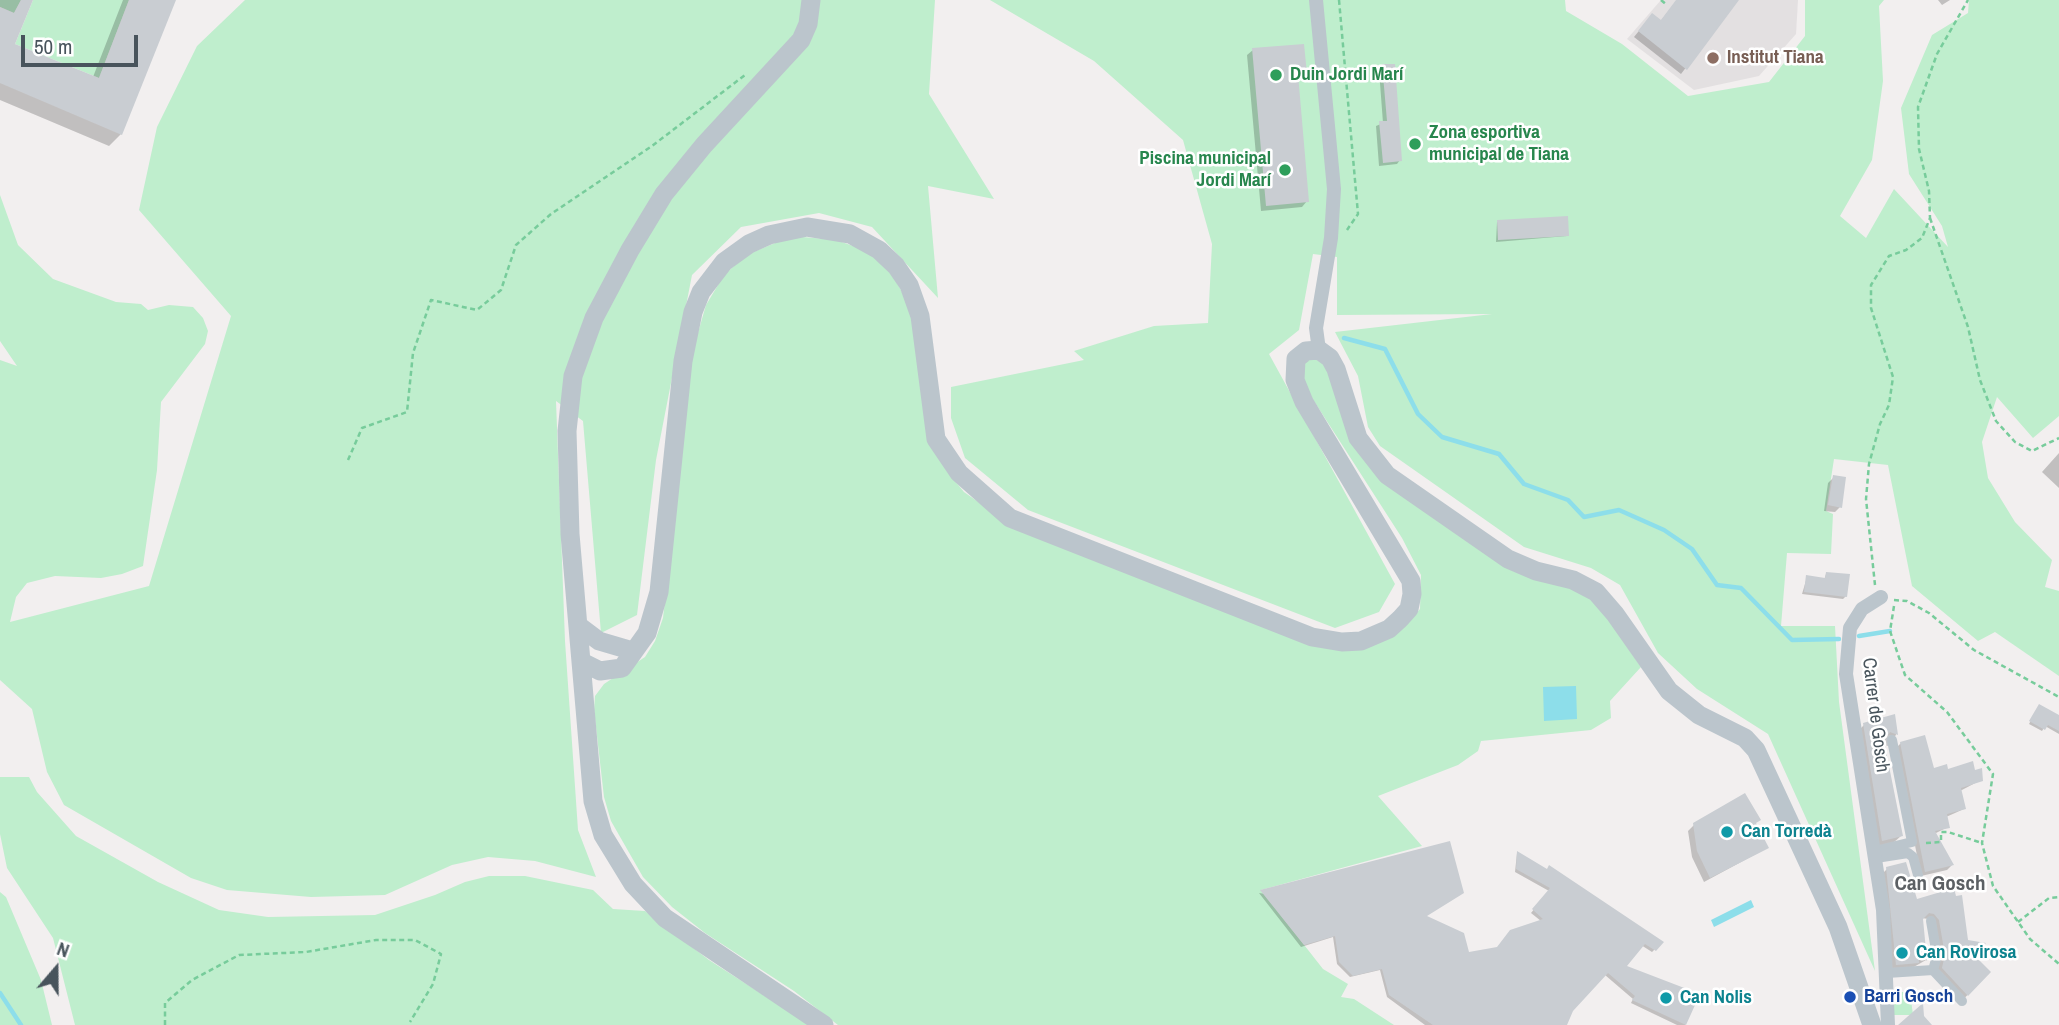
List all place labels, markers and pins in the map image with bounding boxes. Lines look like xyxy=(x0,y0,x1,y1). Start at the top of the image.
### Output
place label: Institut Tiana xyxy=(1727,47,1824,69)
marker: Institut Tiana xyxy=(1705,50,1721,66)
place label: Duin Jordi Marí xyxy=(1290,64,1403,86)
marker: Duin Jordi Marí xyxy=(1268,67,1284,83)
place label: Zona esportiva municipal de Tiana xyxy=(1429,122,1569,166)
marker: Zona esportiva municipal de Tiana xyxy=(1407,136,1423,152)
place label: Piscina municipal Jordi Marí xyxy=(1139,148,1271,192)
marker: Piscina municipal Jordi Marí xyxy=(1277,162,1293,178)
place label: Can Torredà xyxy=(1741,821,1832,843)
marker: Can Torredà xyxy=(1719,824,1735,840)
place label: Can Rovirosa xyxy=(1916,942,2016,964)
marker: Can Rovirosa xyxy=(1894,945,1910,961)
place label: Barri Gosch xyxy=(1864,986,1953,1008)
place label: Can Nolis xyxy=(1680,987,1752,1009)
marker: Barri Gosch xyxy=(1842,989,1858,1005)
marker: Can Nolis xyxy=(1658,990,1674,1006)

